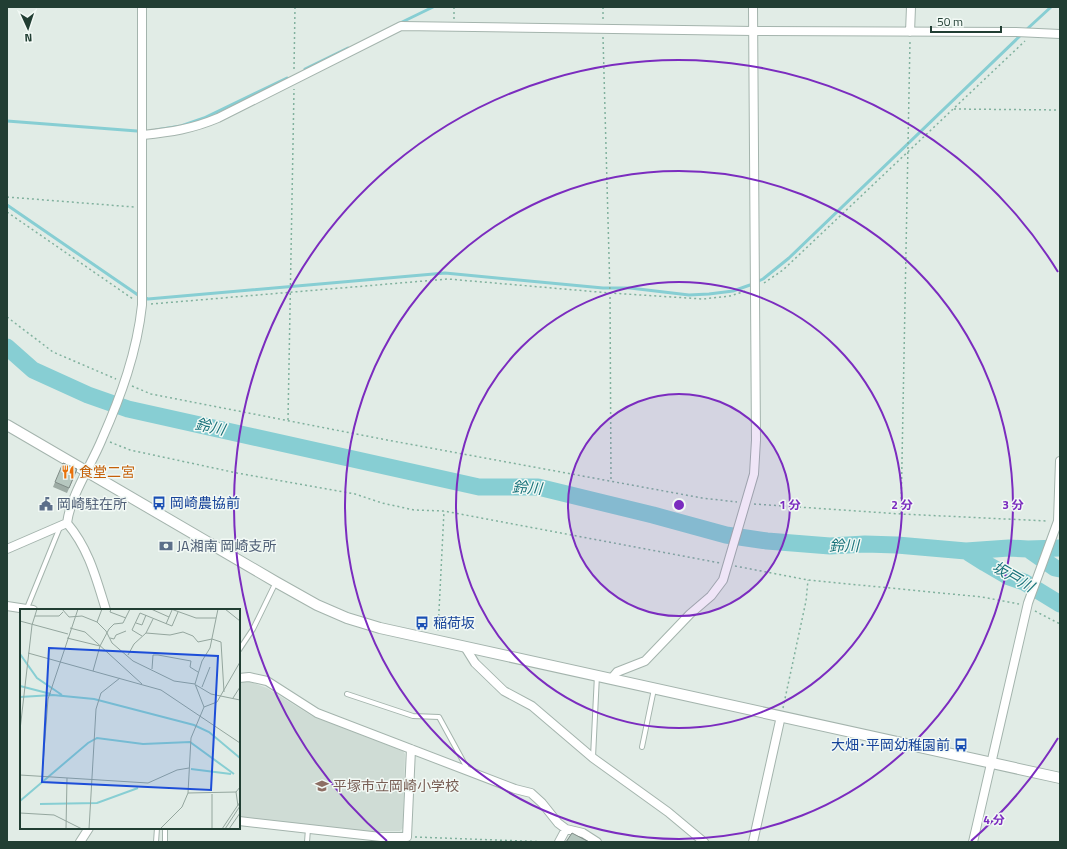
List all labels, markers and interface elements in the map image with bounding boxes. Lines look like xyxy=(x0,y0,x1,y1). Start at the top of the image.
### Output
north arrow xyxy=(8,8,48,48)
scale bar xyxy=(931,8,1001,34)
text: 50 m xyxy=(937,12,963,31)
text: N xyxy=(24,30,33,46)
water label: 鈴川 xyxy=(193,412,229,441)
place label: 食堂二宮 xyxy=(79,461,135,482)
restaurant icon: 食堂二宮 xyxy=(60,464,76,480)
water label: 鈴川 xyxy=(511,475,545,500)
place label: 岡崎農協前 xyxy=(170,492,240,513)
place label: 岡崎駐在所 xyxy=(57,493,127,514)
bus stop icon: 岡崎農協前 xyxy=(151,495,167,511)
text: 1 分 xyxy=(779,495,801,514)
text: 2 分 xyxy=(891,495,913,514)
text: 3 分 xyxy=(1002,495,1024,514)
public building icon: 岡崎駐在所 xyxy=(38,496,54,512)
centre of rings xyxy=(672,498,686,512)
water label: 鈴川 xyxy=(829,534,861,557)
place label: JA湘南 岡崎支所 xyxy=(177,535,276,556)
bank icon: JA湘南 岡崎支所 xyxy=(158,538,174,554)
water label: 坂戸川 xyxy=(988,555,1040,599)
inset map xyxy=(20,609,240,829)
place label: 稲荷坂 xyxy=(433,612,475,633)
bus stop icon: 稲荷坂 xyxy=(414,615,430,631)
place label: 大畑･平岡幼稚園前 xyxy=(831,734,950,755)
bus stop icon: 大畑･平岡幼稚園前 xyxy=(953,737,969,753)
place label: 平塚市立岡崎小学校 xyxy=(333,775,459,796)
school or university icon: 平塚市立岡崎小学校 xyxy=(314,778,330,794)
text: 4 分 xyxy=(983,810,1005,829)

